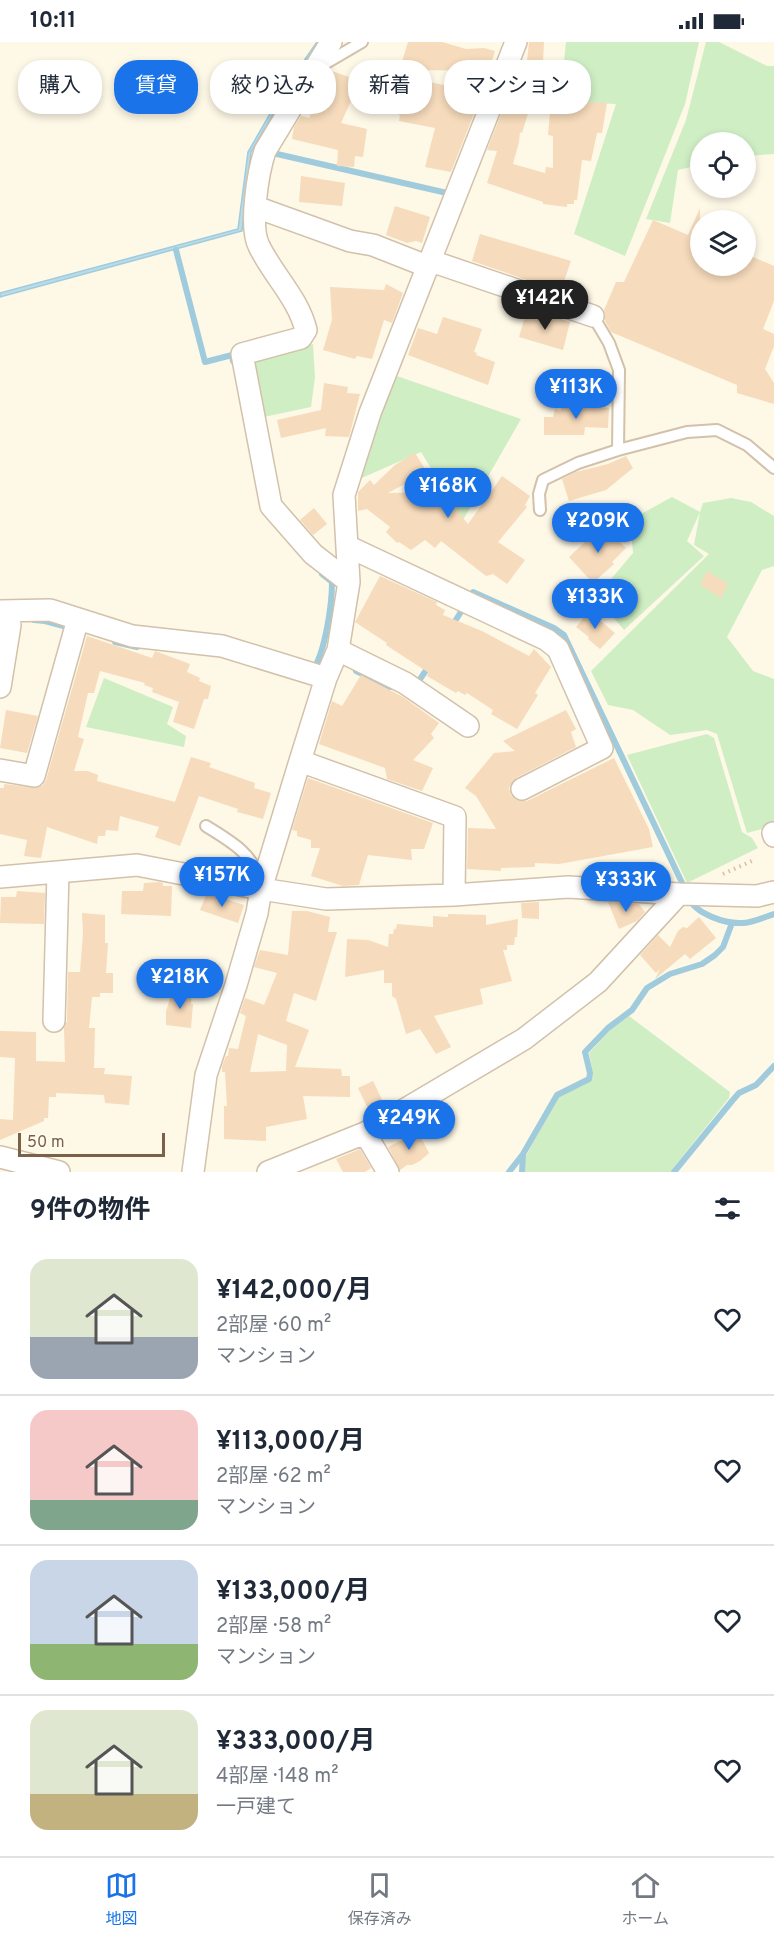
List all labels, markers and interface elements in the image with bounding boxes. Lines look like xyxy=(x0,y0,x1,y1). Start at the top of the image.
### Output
text: 10:11 xyxy=(30,8,76,35)
chip: 購入 xyxy=(18,60,102,114)
chip: 賃貸 xyxy=(114,60,198,114)
chip: 絞り込み xyxy=(210,60,336,114)
chip: 新着 xyxy=(348,60,432,114)
chip: マンション xyxy=(444,60,591,114)
map controls xyxy=(690,132,756,276)
button: locate xyxy=(690,132,756,198)
button: layers xyxy=(690,210,756,276)
pin: ¥142K xyxy=(503,280,587,331)
text: ¥142K xyxy=(515,286,575,312)
pin: ¥113K xyxy=(534,369,618,420)
text: ¥113K xyxy=(549,375,603,401)
pin: ¥168K xyxy=(406,468,490,519)
text: ¥168K xyxy=(418,474,478,500)
pin: ¥209K xyxy=(556,503,640,554)
text: ¥209K xyxy=(566,509,630,535)
pin: ¥133K xyxy=(553,579,637,630)
text: ¥133K xyxy=(566,585,624,611)
pin: ¥157K xyxy=(180,857,264,908)
pin: ¥333K xyxy=(584,862,668,913)
text: ¥157K xyxy=(193,863,251,889)
text: ¥333K xyxy=(595,868,657,894)
pin: ¥218K xyxy=(138,959,222,1010)
text: ¥218K xyxy=(150,965,210,991)
pin: ¥249K xyxy=(367,1100,451,1151)
text: ¥249K xyxy=(377,1106,441,1132)
scale bar xyxy=(18,1130,165,1158)
text: 50 m xyxy=(27,1133,65,1153)
icon: filters xyxy=(711,1192,744,1225)
text: 9件の物件 xyxy=(30,1195,150,1228)
text: ¥142,000/月 xyxy=(216,1275,372,1308)
icon: home xyxy=(78,1283,150,1355)
icon: heart xyxy=(711,1303,744,1336)
text: 2部屋 · 60 m² xyxy=(216,1313,331,1339)
text: マンション xyxy=(216,1344,316,1370)
text: ¥113,000/月 xyxy=(216,1426,365,1459)
icon: home xyxy=(78,1434,150,1506)
icon: heart xyxy=(711,1454,744,1487)
text: 2部屋 · 62 m² xyxy=(216,1464,331,1490)
text: マンション xyxy=(216,1495,316,1521)
text: ¥133,000/月 xyxy=(216,1576,370,1609)
icon: home xyxy=(78,1584,150,1656)
icon: heart xyxy=(711,1604,744,1637)
text: 2部屋 · 58 m² xyxy=(216,1614,331,1640)
text: マンション xyxy=(216,1645,316,1671)
text: ¥333,000/月 xyxy=(216,1726,375,1759)
icon: home xyxy=(78,1734,150,1806)
icon: heart xyxy=(711,1754,744,1787)
text: 4部屋 · 148 m² xyxy=(216,1764,338,1790)
text: 一戸建て xyxy=(216,1795,296,1821)
tab: 地図 xyxy=(105,1869,138,1930)
tab: 保存済み xyxy=(348,1869,412,1930)
tab: ホーム xyxy=(622,1869,669,1930)

